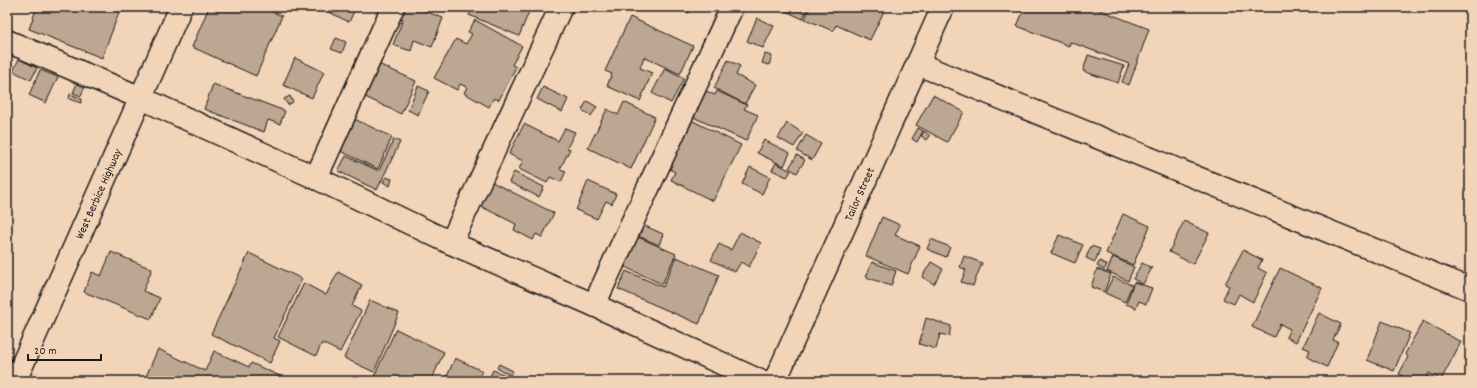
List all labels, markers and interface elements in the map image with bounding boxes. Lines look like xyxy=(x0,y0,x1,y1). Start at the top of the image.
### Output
street label: West Berbice Highway xyxy=(72,145,128,242)
street label: Tailor Street xyxy=(841,165,880,224)
scale bar xyxy=(28,336,101,362)
text: 20 m xyxy=(34,343,57,360)

